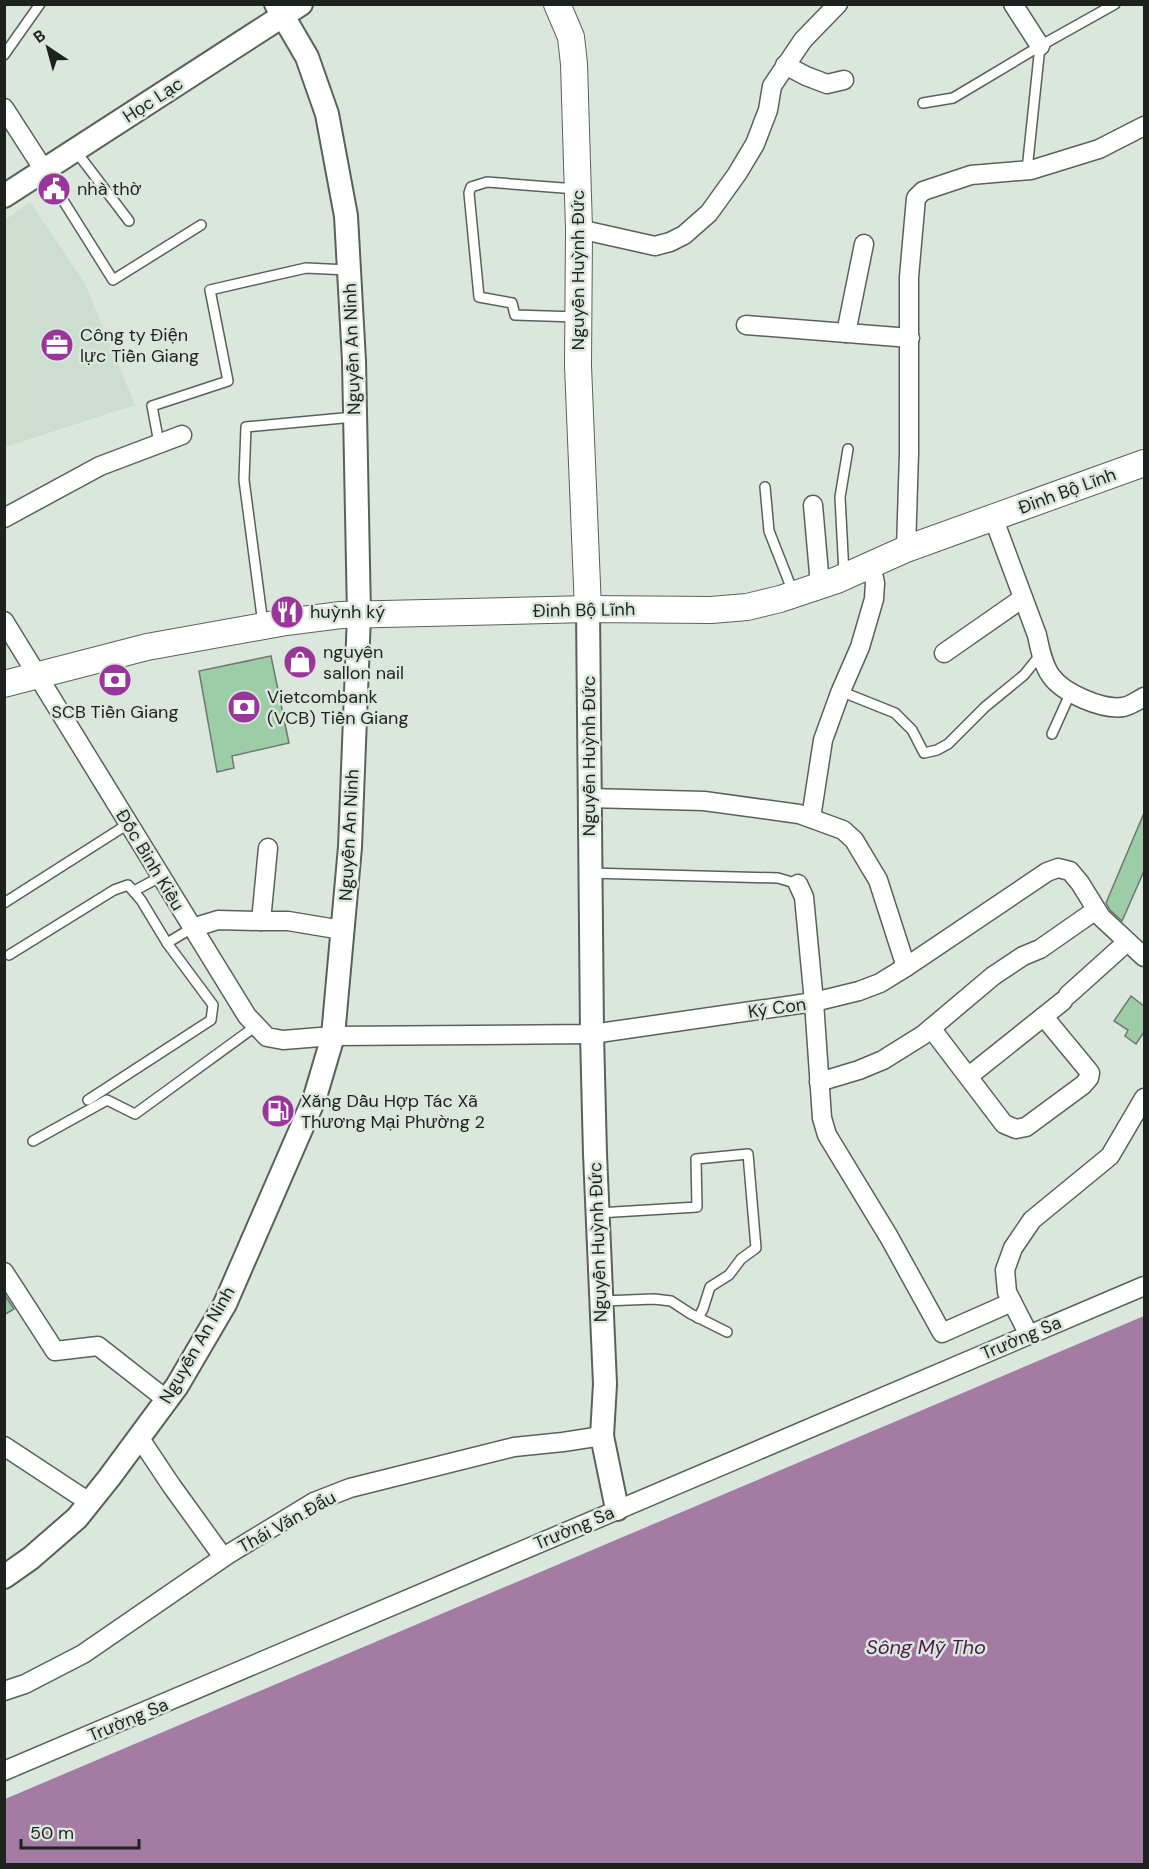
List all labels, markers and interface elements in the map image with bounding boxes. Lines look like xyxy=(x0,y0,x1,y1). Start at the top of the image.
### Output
north arrow xyxy=(18,18,78,78)
text: B xyxy=(29,25,50,48)
street label: Học Lạc xyxy=(118,72,188,128)
public building icon: nhà thờ xyxy=(36,171,72,207)
place label: nhà thờ xyxy=(77,177,142,201)
street label: Nguyễn Huỳnh Đức xyxy=(566,190,590,350)
street label: Nguyễn An Ninh xyxy=(338,283,366,415)
place label: Công ty Điện lực Tiền Giang xyxy=(80,323,199,368)
office icon: Công ty Điện lực Tiền Giang xyxy=(39,327,75,363)
street label: Đinh Bộ Lĩnh xyxy=(1015,462,1119,520)
restaurant icon: huỳnh ký xyxy=(269,594,305,630)
street label: Đinh Bộ Lĩnh xyxy=(533,597,635,623)
place label: huỳnh ký xyxy=(310,600,385,624)
place label: nguyên sallon nail xyxy=(323,640,404,685)
shop icon: nguyên sallon nail xyxy=(282,644,318,680)
bank icon: SCB Tiền Giang xyxy=(97,662,133,698)
street label: Nguyễn Huỳnh Đức xyxy=(577,676,601,836)
place label: Vietcombank (VCB) Tiền Giang xyxy=(267,685,408,730)
bank icon: Vietcombank (VCB) Tiền Giang xyxy=(226,689,262,725)
place label: SCB Tiền Giang xyxy=(52,700,178,724)
street label: Nguyễn An Ninh xyxy=(334,769,364,901)
street label: Đốc Binh Kiều xyxy=(110,805,190,915)
street label: Ký Con xyxy=(746,992,808,1024)
place label: Xăng Dầu Hợp Tác Xã Thương Mại Phường 2 xyxy=(301,1089,485,1134)
fuel station icon: Xăng Dầu Hợp Tác Xã Thương Mại Phường 2 xyxy=(260,1093,296,1129)
street label: Nguyễn Huỳnh Đức xyxy=(583,1161,613,1323)
street label: Nguyễn An Ninh xyxy=(154,1282,240,1408)
street label: Trường Sa xyxy=(977,1310,1065,1366)
street label: Thái Văn Đẩu xyxy=(234,1485,340,1559)
street label: Trường Sa xyxy=(530,1500,618,1556)
water label: Sông Mỹ Tho xyxy=(866,1634,986,1660)
street label: Trường Sa xyxy=(84,1692,172,1748)
scale bar xyxy=(21,1812,140,1850)
text: 50 m xyxy=(30,1821,74,1845)

